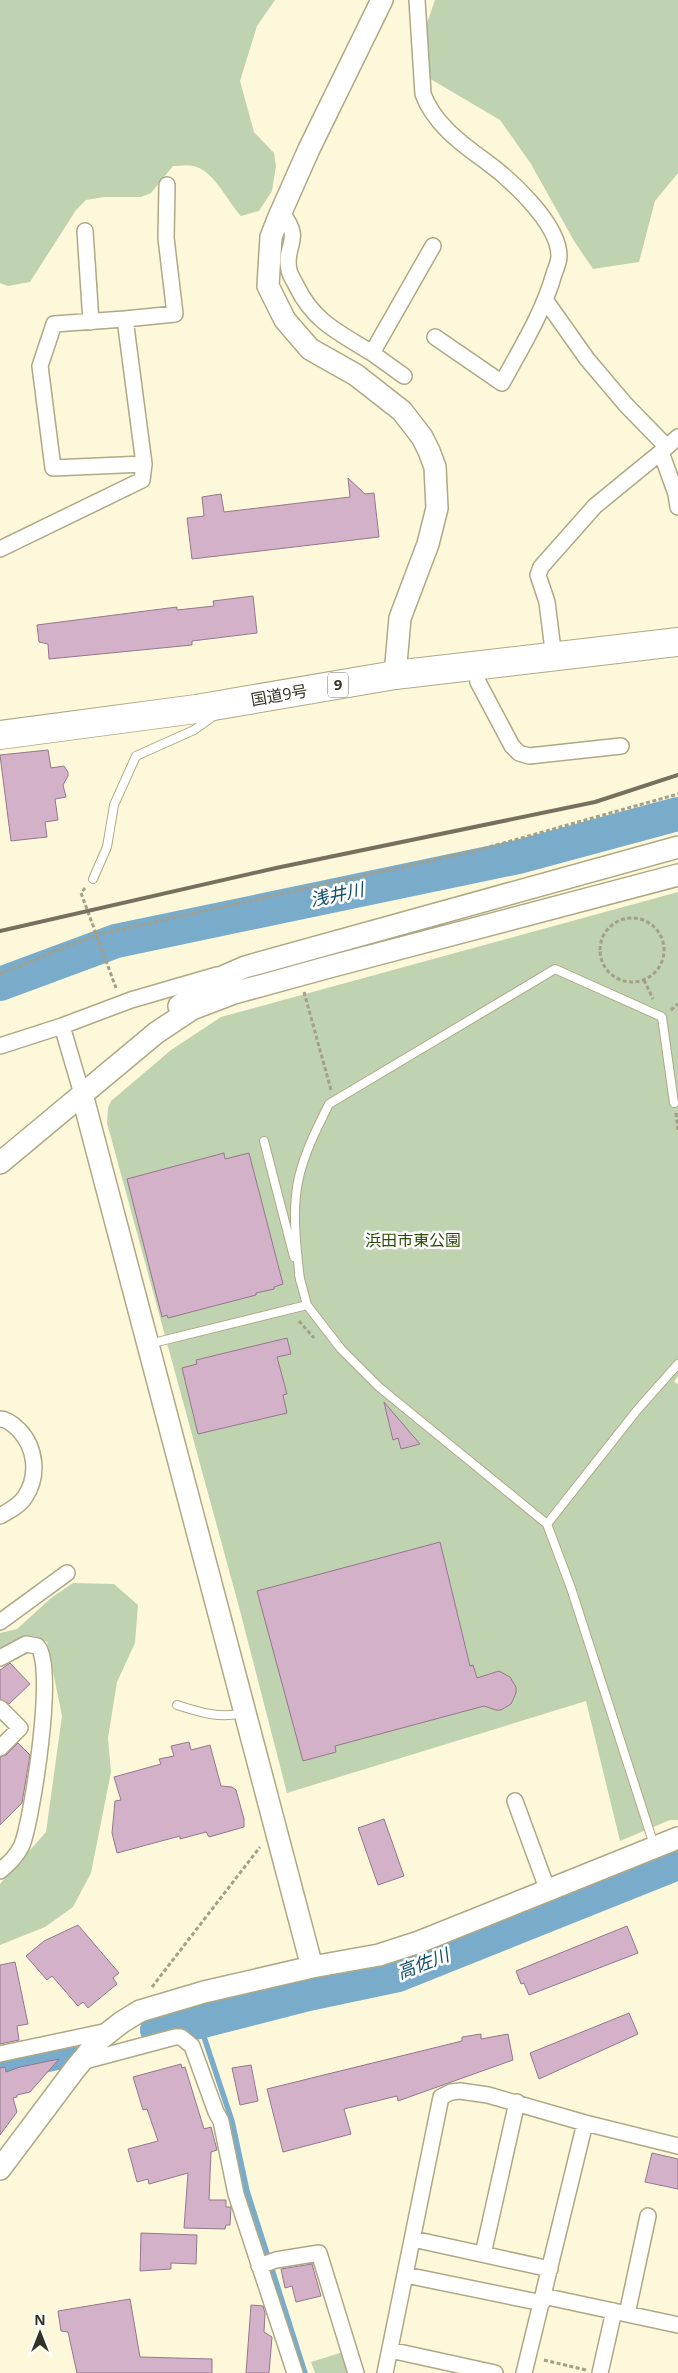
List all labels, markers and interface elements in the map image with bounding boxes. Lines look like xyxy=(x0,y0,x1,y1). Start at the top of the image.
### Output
road number: 9 xyxy=(328,672,348,698)
street label: 国道9号 xyxy=(249,679,309,711)
water label: 浅井川 xyxy=(308,876,368,911)
park label: 浜田市東公園 xyxy=(365,1229,461,1251)
water label: 高佐川 xyxy=(393,1941,454,1984)
north arrow xyxy=(15,2308,65,2358)
text: N xyxy=(34,2310,46,2329)

